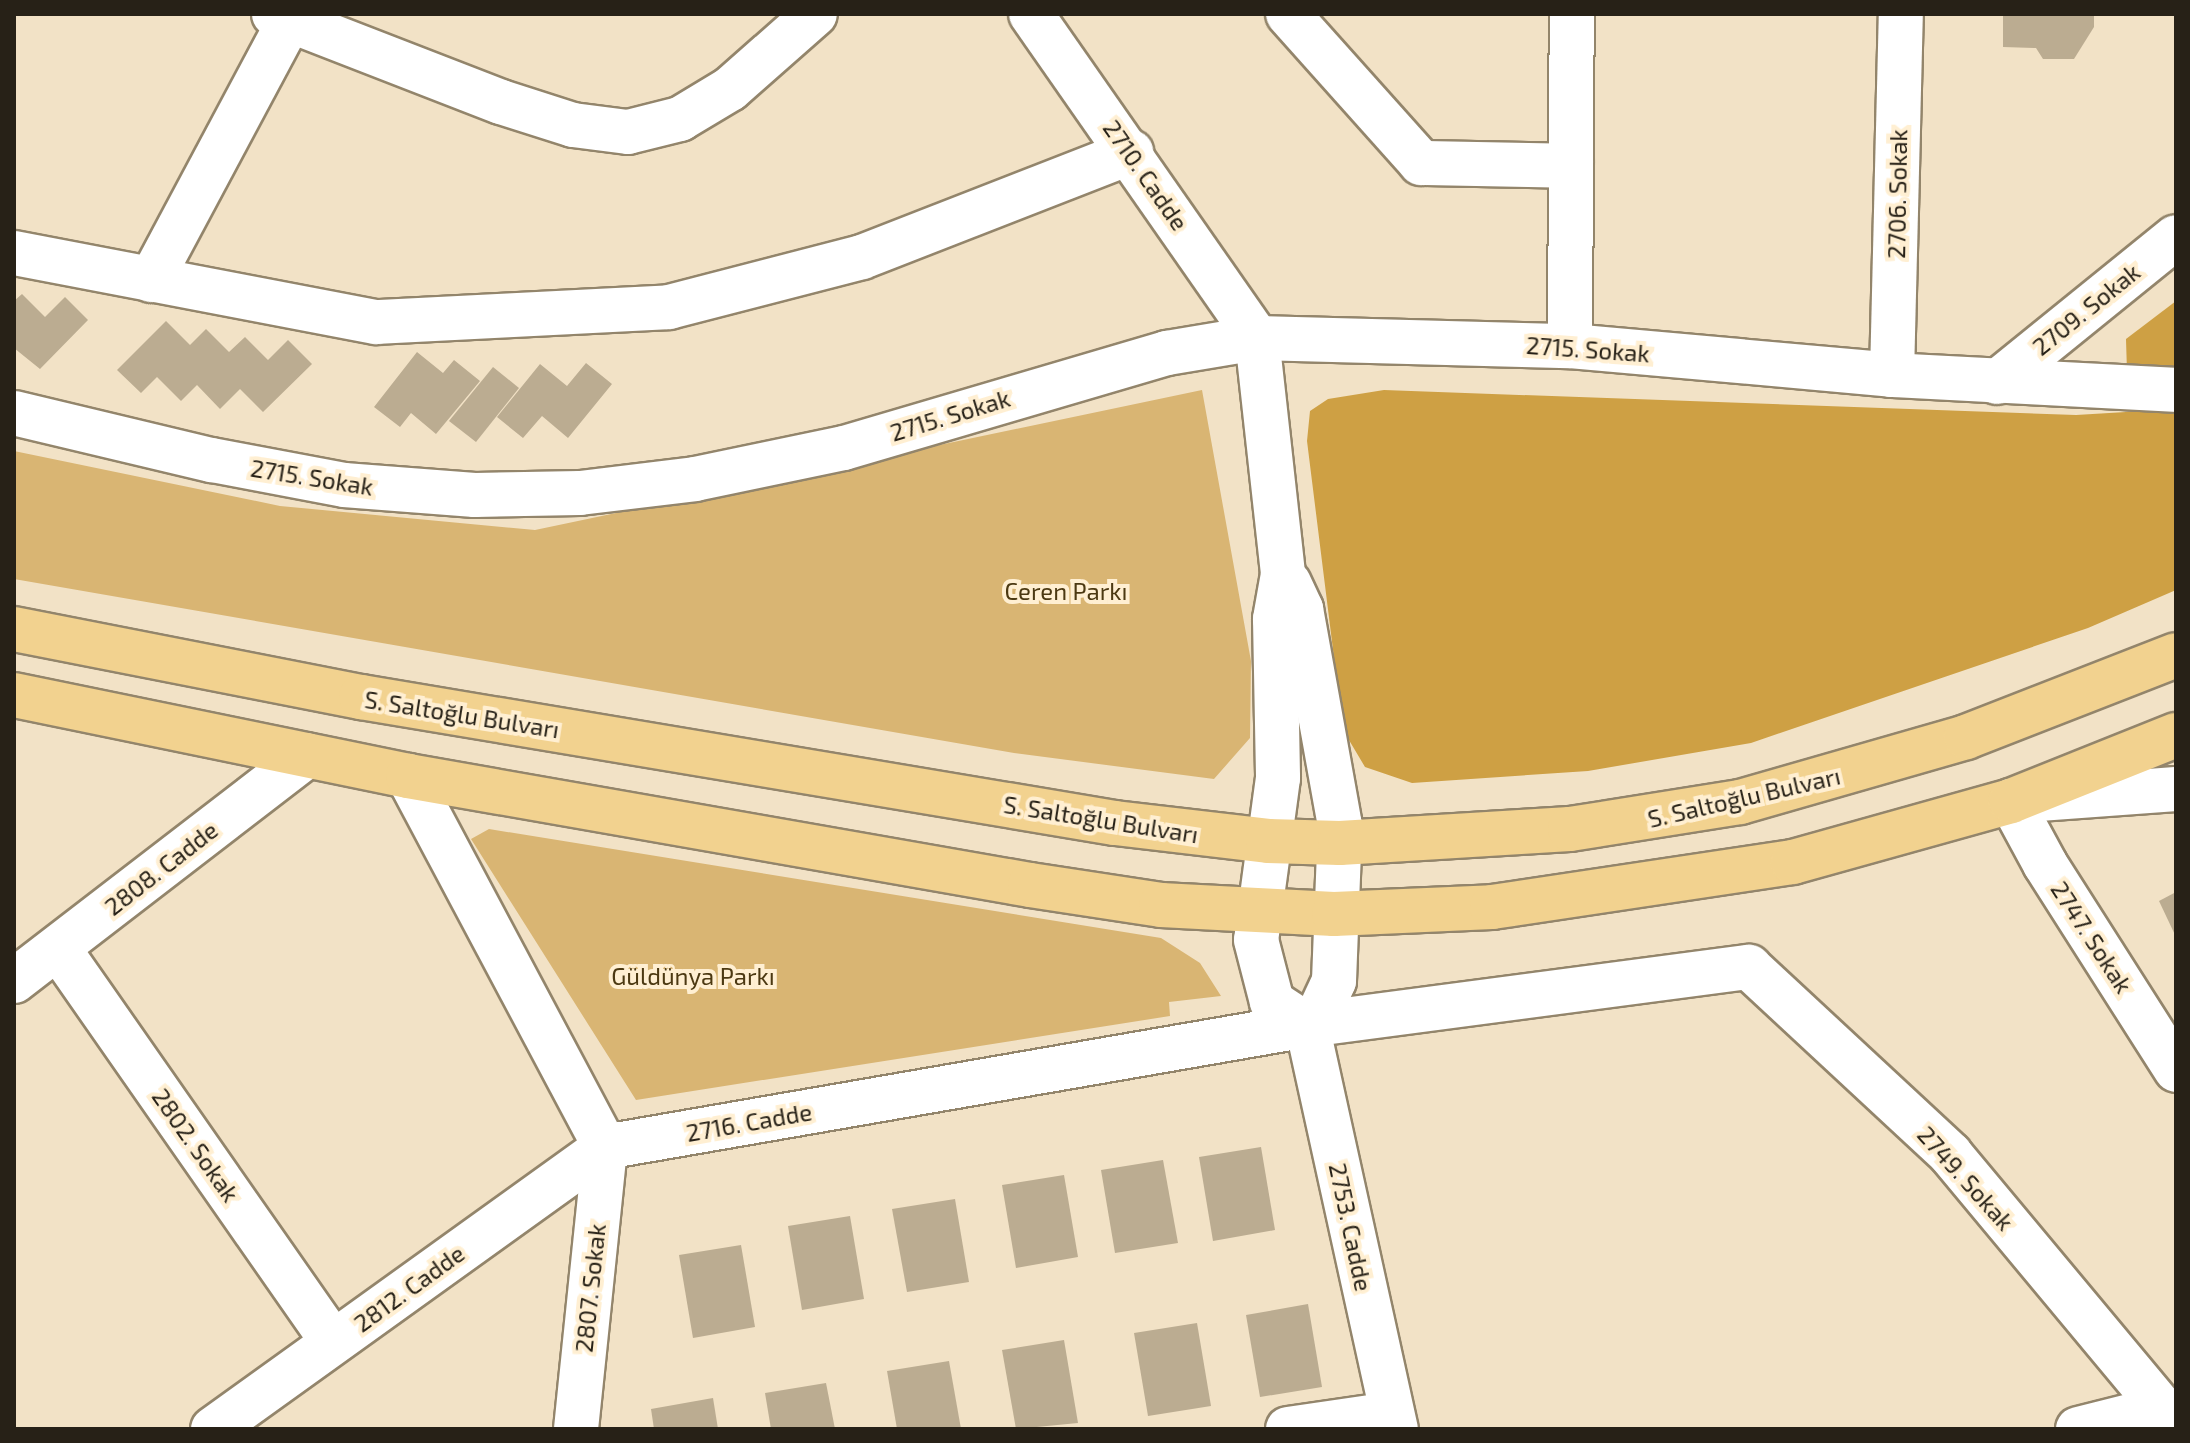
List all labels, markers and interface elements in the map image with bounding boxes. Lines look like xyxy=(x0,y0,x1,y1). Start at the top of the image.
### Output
street label: 2710. Cadde xyxy=(1098,114,1194,236)
street label: 2706. Sokak xyxy=(1881,129,1913,259)
street label: 2709. Sokak xyxy=(2027,257,2145,361)
street label: 2715. Sokak xyxy=(1525,330,1651,368)
street label: 2715. Sokak xyxy=(887,383,1013,447)
street label: 2715. Sokak xyxy=(249,453,375,501)
park label: Ceren Parkı xyxy=(1004,577,1128,605)
street label: S. Saltoğlu Bulvarı xyxy=(363,684,561,744)
street label: S. Saltoğlu Bulvarı xyxy=(1645,761,1843,833)
street label: S. Saltoğlu Bulvarı xyxy=(1002,789,1200,849)
street label: 2808. Cadde xyxy=(99,815,223,921)
street label: 2747. Sokak xyxy=(2045,876,2139,998)
park label: Güldünya Parkı xyxy=(611,962,775,990)
street label: 2802. Sokak xyxy=(146,1083,246,1207)
street label: 2716. Cadde xyxy=(684,1097,814,1147)
street label: 2749. Sokak xyxy=(1912,1120,2020,1236)
street label: 2753. Cadde xyxy=(1323,1160,1379,1294)
street label: 2807. Sokak xyxy=(569,1222,611,1354)
street label: 2812. Cadde xyxy=(348,1238,470,1338)

